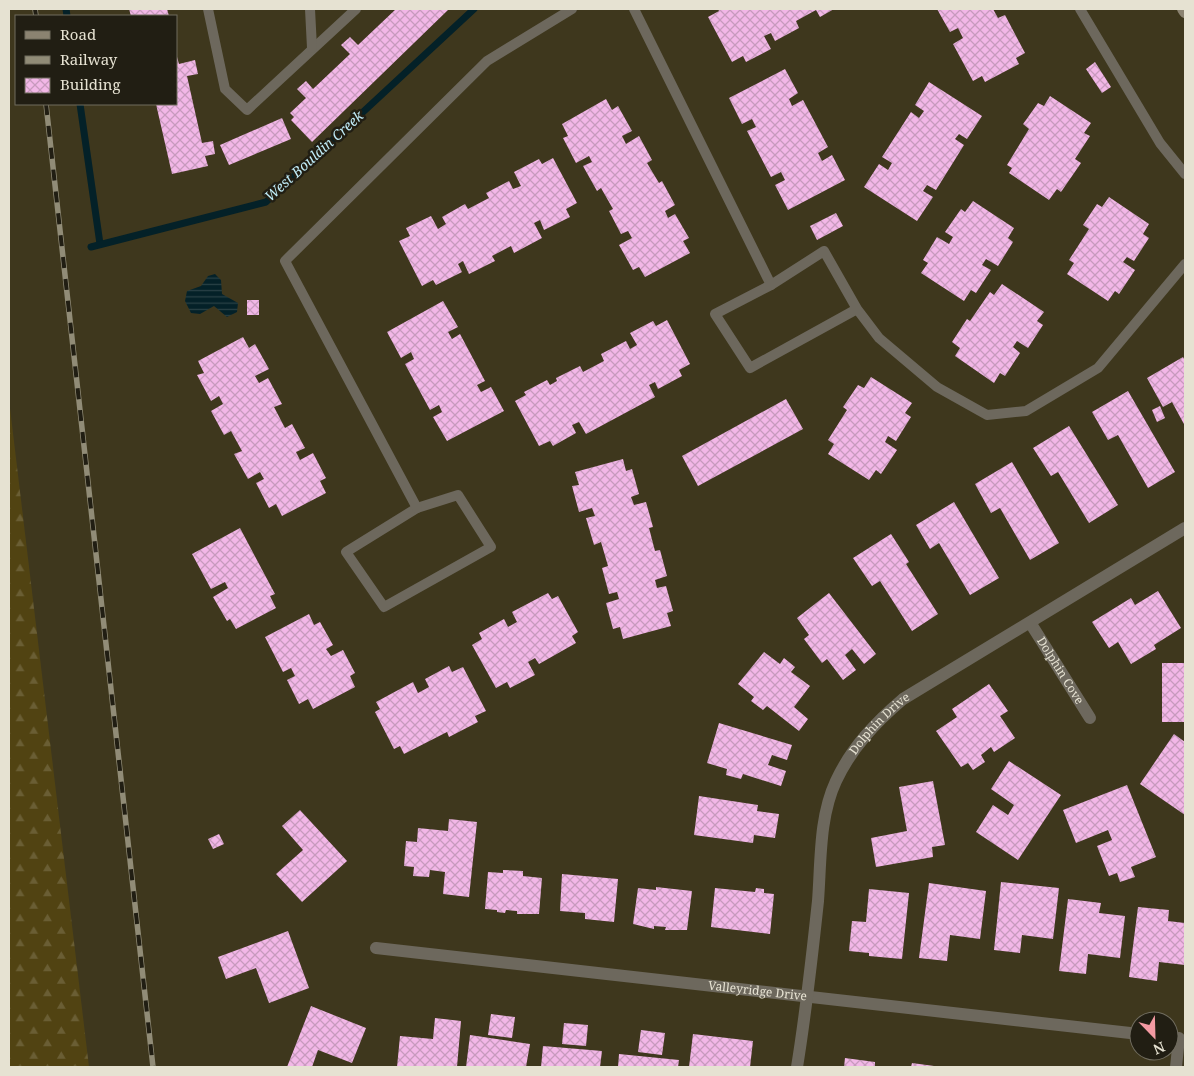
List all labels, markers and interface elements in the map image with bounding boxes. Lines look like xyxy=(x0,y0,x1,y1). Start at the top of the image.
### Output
legend xyxy=(15,15,178,105)
text: Road xyxy=(60,24,96,44)
text: Railway xyxy=(60,49,118,69)
text: Building xyxy=(60,74,121,94)
water label: West Bouldin Creek xyxy=(260,105,368,205)
street label: Dolphin Cove xyxy=(1033,633,1088,707)
street label: Dolphin Drive xyxy=(845,688,912,758)
street label: Valleyridge Drive xyxy=(707,977,808,1005)
north arrow xyxy=(1129,1011,1179,1061)
text: N xyxy=(1150,1038,1168,1059)

